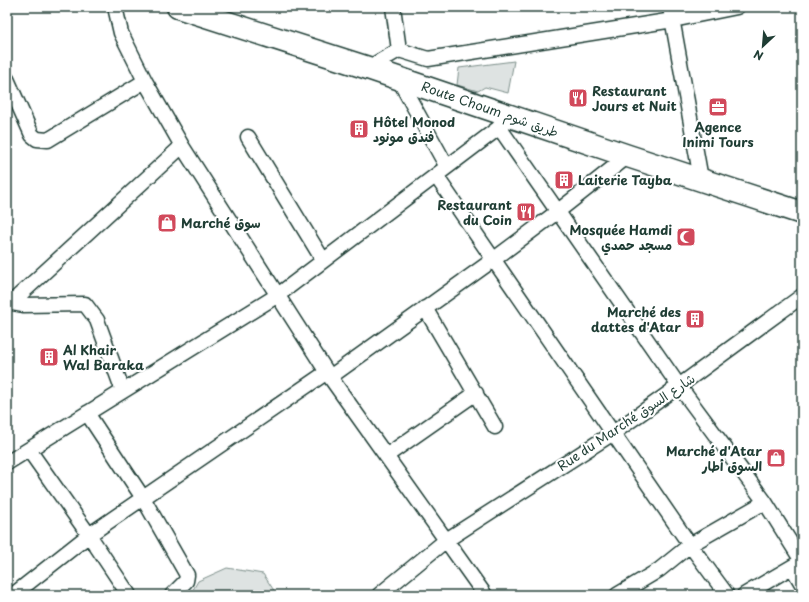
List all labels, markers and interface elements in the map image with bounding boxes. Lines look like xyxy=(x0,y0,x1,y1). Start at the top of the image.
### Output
north arrow xyxy=(743,26,783,66)
text: N xyxy=(750,46,766,65)
street label: Route Choum طريق شوم xyxy=(418,76,561,143)
place label: Restaurant Jours et Nuit xyxy=(592,81,677,115)
restaurant icon: Restaurant Jours et Nuit xyxy=(567,87,589,109)
office icon: Agence Inimi Tours xyxy=(707,96,729,118)
place label: Hôtel Monod فندق مونود xyxy=(373,112,455,146)
place label: Agence Inimi Tours xyxy=(682,117,754,151)
building icon: Hôtel Monod فندق مونود xyxy=(348,118,370,140)
building icon: Laiterie Tayba xyxy=(553,169,575,191)
place label: Laiterie Tayba xyxy=(578,170,673,189)
place label: Restaurant du Coin xyxy=(437,195,512,229)
restaurant icon: Restaurant du Coin xyxy=(515,201,537,223)
shop icon: Marché سوق xyxy=(156,212,178,234)
place label: Marché سوق xyxy=(181,213,261,232)
place label: Mosquée Hamdi مسجد حمدي xyxy=(569,220,672,256)
mosque icon: Mosquée Hamdi مسجد حمدي xyxy=(675,226,697,248)
place label: Marché des dattes d'Atar xyxy=(591,302,681,336)
building icon: Marché des dattes d'Atar xyxy=(684,308,706,330)
place label: Al Khair Wal Baraka xyxy=(62,340,144,374)
building icon: Al Khair Wal Baraka xyxy=(38,346,60,368)
street label: Rue du Marché شارع السوق xyxy=(553,368,699,476)
place label: Marché d'Atar السوق أطار xyxy=(666,441,762,475)
shop icon: Marché d'Atar السوق أطار xyxy=(765,447,787,469)

